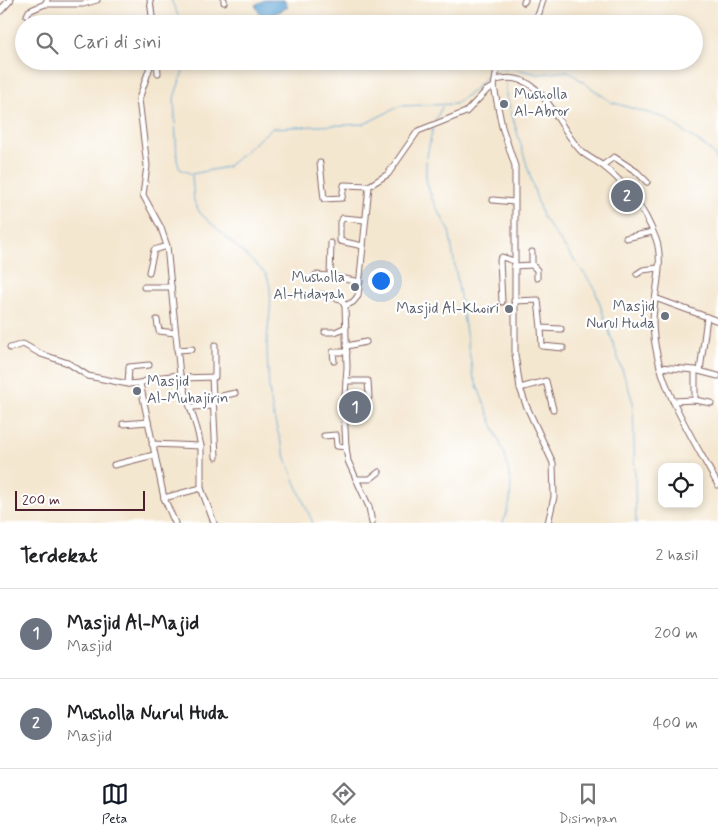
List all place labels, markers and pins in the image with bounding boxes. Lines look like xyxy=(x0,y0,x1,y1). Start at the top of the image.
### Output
place label: Musholla Al-Abror xyxy=(514,85,570,122)
marker: Musholla Al-Abror xyxy=(498,98,510,110)
pin: 2 xyxy=(611,177,643,215)
place label: Musholla Al-Hidayah xyxy=(273,268,345,305)
marker: Musholla Al-Hidayah xyxy=(349,281,361,293)
place label: Masjid Nurul Huda xyxy=(586,297,655,334)
place label: Masjid Al-Khoiri xyxy=(396,299,499,319)
marker: Masjid Al-Khoiri xyxy=(503,303,515,315)
marker: Masjid Nurul Huda xyxy=(659,310,671,322)
place label: Masjid Al-Muhajirin xyxy=(147,372,228,409)
marker: Masjid Al-Muhajirin xyxy=(131,385,143,397)
pin: 1 xyxy=(339,388,371,426)

